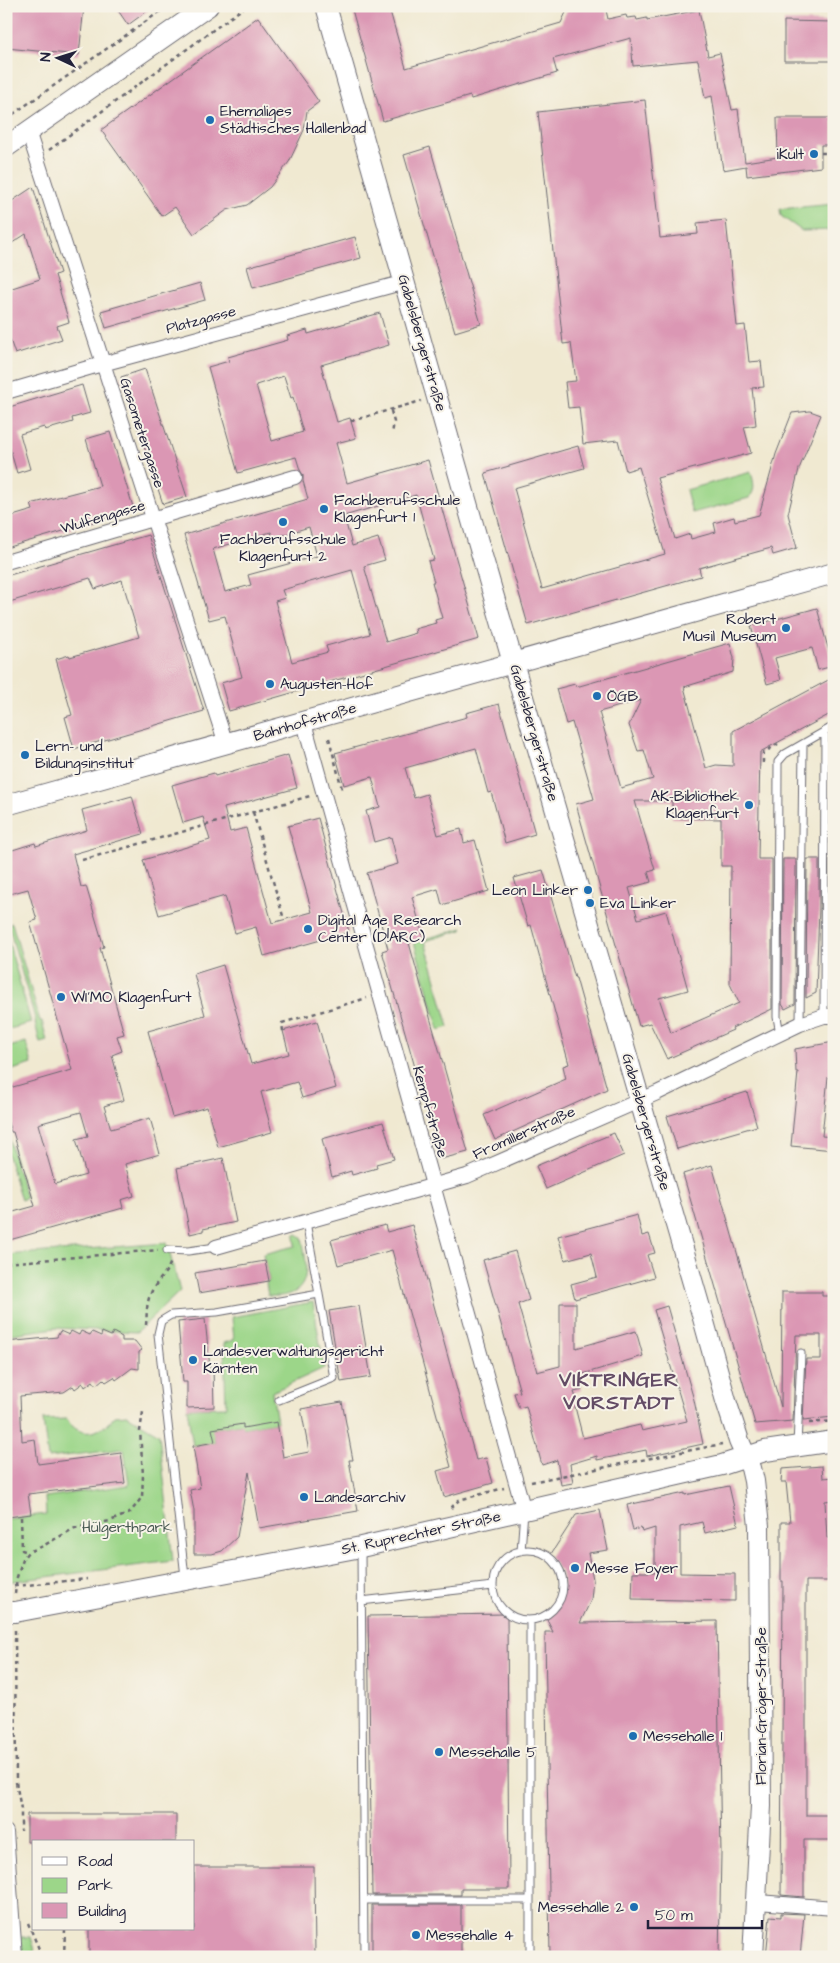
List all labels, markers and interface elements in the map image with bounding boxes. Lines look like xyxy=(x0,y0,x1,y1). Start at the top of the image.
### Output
north arrow xyxy=(32,32,82,82)
text: N xyxy=(36,52,56,62)
place label: Ehemaliges Städtisches Hallenbad xyxy=(220,101,367,139)
marker: Ehemaliges Städtisches Hallenbad xyxy=(204,114,216,126)
place label: iKult xyxy=(777,144,804,165)
marker: iKult xyxy=(808,148,820,160)
street label: Gabelsbergerstraße xyxy=(391,272,452,414)
street label: Platzgasse xyxy=(164,301,239,340)
street label: Gasometergasse xyxy=(113,375,170,491)
place label: Fachberufsschule Klagenfurt 1 xyxy=(334,490,460,529)
street label: Wulfengasse xyxy=(58,495,148,540)
marker: Fachberufsschule Klagenfurt 1 xyxy=(318,503,330,515)
marker: Fachberufsschule Klagenfurt 2 xyxy=(277,516,289,528)
place label: Fachberufsschule Klagenfurt 2 xyxy=(220,529,346,568)
place label: Robert Musil Museum xyxy=(683,609,776,647)
marker: Robert Musil Museum xyxy=(780,622,792,634)
street label: Gabelsbergerstraße xyxy=(503,662,564,804)
place label: Augusten-Hof xyxy=(280,674,373,696)
marker: Augusten-Hof xyxy=(264,678,276,690)
place label: ÖGB xyxy=(607,686,638,707)
marker: ÖGB xyxy=(591,690,603,702)
street label: Bahnhofstraße xyxy=(251,697,359,747)
place label: Lern- und Bildungsinstitut xyxy=(35,736,134,775)
marker: Lern- und Bildungsinstitut xyxy=(19,749,31,761)
place label: AK-Bibliothek Klagenfurt xyxy=(650,786,739,825)
marker: AK-Bibliothek Klagenfurt xyxy=(743,799,755,811)
place label: Leon Linker xyxy=(492,880,578,901)
marker: Leon Linker xyxy=(582,884,594,896)
place label: Eva Linker xyxy=(600,893,676,914)
marker: Eva Linker xyxy=(584,897,596,909)
place label: Digital Age Research Center (D!ARC) xyxy=(318,910,461,948)
marker: Digital Age Research Center (D!ARC) xyxy=(302,923,314,935)
place label: WI’MO Klagenfurt xyxy=(71,987,192,1009)
marker: WI’MO Klagenfurt xyxy=(55,991,67,1003)
street label: Gabelsbergerstraße xyxy=(615,1051,676,1193)
street label: Kempfstraße xyxy=(407,1064,453,1160)
street label: Fromillerstraße xyxy=(469,1101,579,1165)
place label: Landesverwaltungsgericht Kärnten xyxy=(203,1341,384,1379)
marker: Landesverwaltungsgericht Kärnten xyxy=(187,1354,199,1366)
district label: VIKTRINGER VORSTADT xyxy=(558,1366,679,1417)
place label: Landesarchiv xyxy=(314,1487,406,1508)
marker: Landesarchiv xyxy=(298,1491,310,1503)
street label: St. Ruprechter Straße xyxy=(339,1506,503,1560)
park label: Hülgerthpark xyxy=(82,1517,172,1539)
place label: Messe Foyer xyxy=(585,1558,678,1580)
marker: Messe Foyer xyxy=(569,1562,581,1574)
street label: Florian-Gröger-Straße xyxy=(751,1627,773,1785)
place label: Messehalle 1 xyxy=(643,1726,723,1747)
marker: Messehalle 1 xyxy=(627,1730,639,1742)
place label: Messehalle 5 xyxy=(449,1742,538,1763)
marker: Messehalle 5 xyxy=(433,1746,445,1758)
legend xyxy=(32,1840,195,1930)
text: Road xyxy=(78,1851,113,1872)
text: Park xyxy=(78,1875,113,1896)
place label: Messehalle 2 xyxy=(538,1897,624,1918)
scale bar xyxy=(648,1898,761,1930)
text: Building xyxy=(78,1901,126,1923)
marker: Messehalle 2 xyxy=(628,1901,640,1913)
text: 50 m xyxy=(655,1905,693,1926)
place label: Messehalle 4 xyxy=(426,1925,514,1946)
marker: Messehalle 4 xyxy=(410,1929,422,1941)

